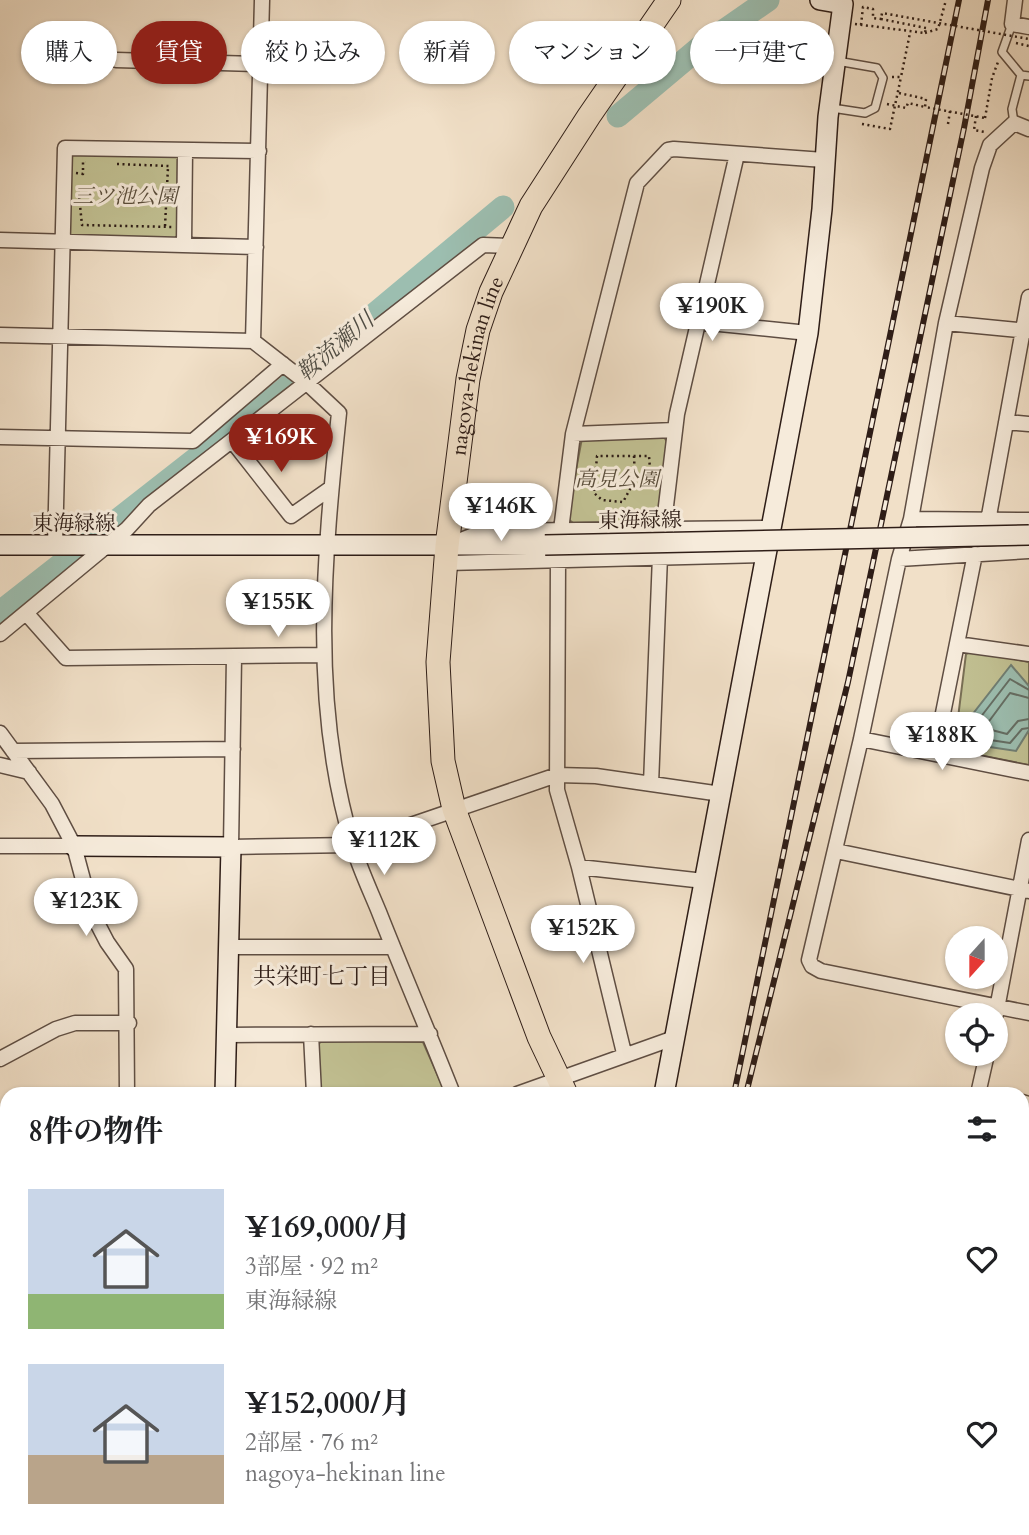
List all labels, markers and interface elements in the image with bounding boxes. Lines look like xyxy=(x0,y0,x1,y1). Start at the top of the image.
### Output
chip: 購入 xyxy=(21,21,117,84)
chip: 賃貸 xyxy=(131,21,227,84)
chip: 絞り込み xyxy=(241,21,385,84)
chip: 新着 xyxy=(399,21,495,84)
chip: マンション xyxy=(509,21,676,84)
chip: 一戸建て xyxy=(690,21,834,84)
park label: 三ツ池公園 xyxy=(73,182,180,211)
street label: nagoya-hekinan line xyxy=(444,272,511,457)
pin: ¥190K xyxy=(663,284,761,343)
text: ¥190K xyxy=(676,290,748,321)
water label: 鞍流瀬川 xyxy=(290,303,383,388)
pin: ¥169K xyxy=(232,414,330,474)
text: ¥169K xyxy=(245,421,317,452)
park label: 高見公園 xyxy=(575,465,662,494)
pin: ¥146K xyxy=(452,484,550,543)
text: ¥146K xyxy=(465,490,537,521)
street label: 東海緑線 xyxy=(598,505,682,536)
street label: 東海緑線 xyxy=(32,509,116,538)
pin: ¥155K xyxy=(229,580,327,639)
text: ¥155K xyxy=(242,586,314,617)
pin: ¥188K xyxy=(893,712,991,772)
text: ¥188K xyxy=(906,719,978,750)
pin: ¥112K xyxy=(335,818,433,877)
text: ¥112K xyxy=(348,824,420,855)
pin: ¥123K xyxy=(37,878,135,938)
text: ¥123K xyxy=(50,885,122,916)
pin: ¥152K xyxy=(534,906,632,965)
text: ¥152K xyxy=(547,912,619,943)
north arrow xyxy=(945,926,1008,989)
map controls xyxy=(945,926,1008,1066)
district label: 共栄町七丁目 xyxy=(253,961,391,992)
button: locate xyxy=(945,1003,1008,1066)
icon: filters xyxy=(963,1110,1001,1148)
text: 8件の物件 xyxy=(28,1111,163,1152)
text: ¥169,000/月 xyxy=(245,1207,411,1248)
icon: home xyxy=(84,1217,168,1301)
icon: heart xyxy=(963,1240,1001,1278)
text: 3部屋 · 92 m² xyxy=(245,1251,378,1282)
text: 東海緑線 xyxy=(245,1285,337,1316)
text: ¥152,000/月 xyxy=(245,1383,411,1424)
icon: home xyxy=(84,1392,168,1476)
icon: heart xyxy=(963,1415,1001,1453)
text: 2部屋 · 76 m² xyxy=(245,1427,378,1458)
text: nagoya-hekinan line xyxy=(245,1458,446,1489)

